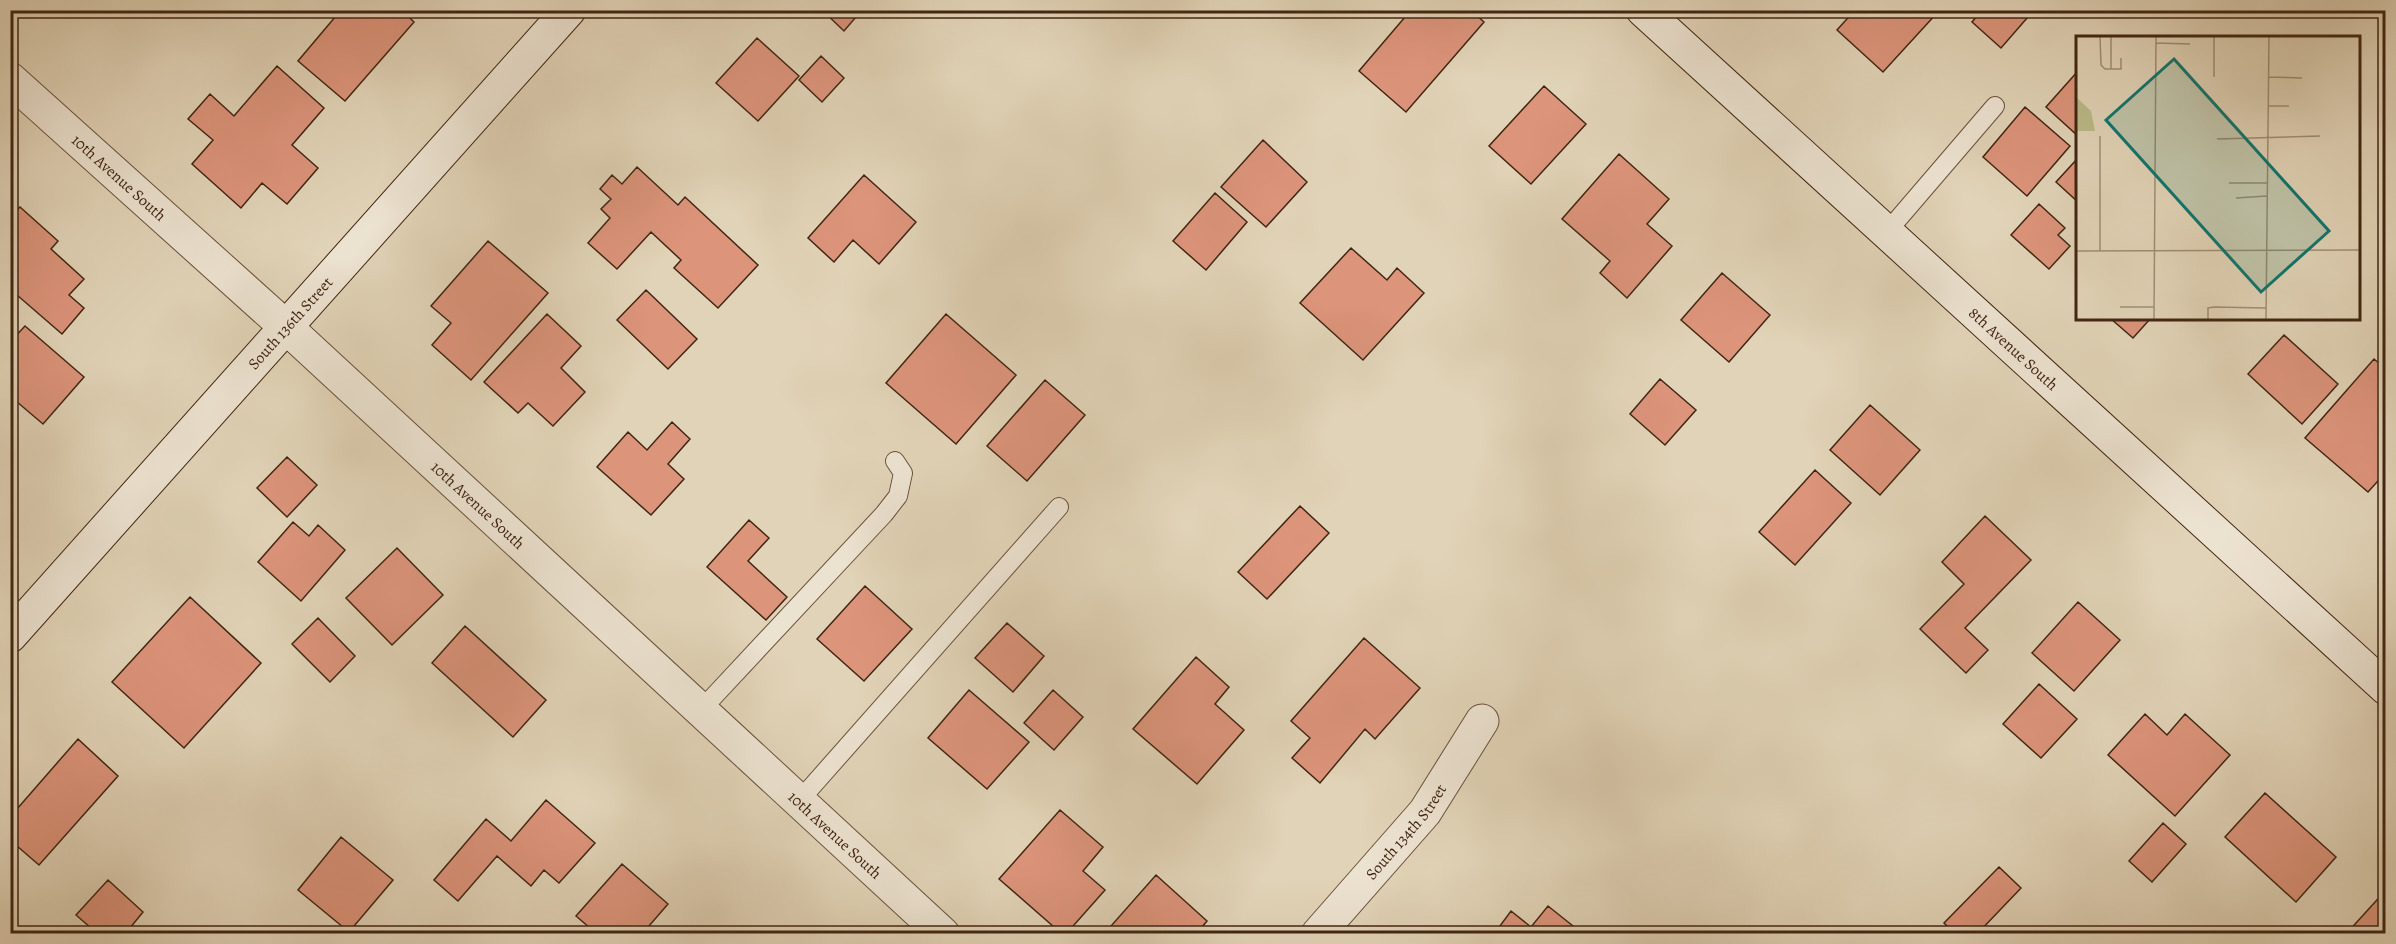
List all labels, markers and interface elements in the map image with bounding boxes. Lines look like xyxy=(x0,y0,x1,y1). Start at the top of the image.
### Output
inset map xyxy=(2076,36,2360,320)
street label: 10th Avenue South xyxy=(66,130,171,227)
street label: South 136th Street xyxy=(243,272,338,375)
street label: 8th Avenue South xyxy=(1964,302,2063,396)
street label: 10th Avenue South xyxy=(426,457,530,555)
street label: South 134th Street xyxy=(1361,780,1452,885)
street label: 10th Avenue South xyxy=(783,786,887,885)

